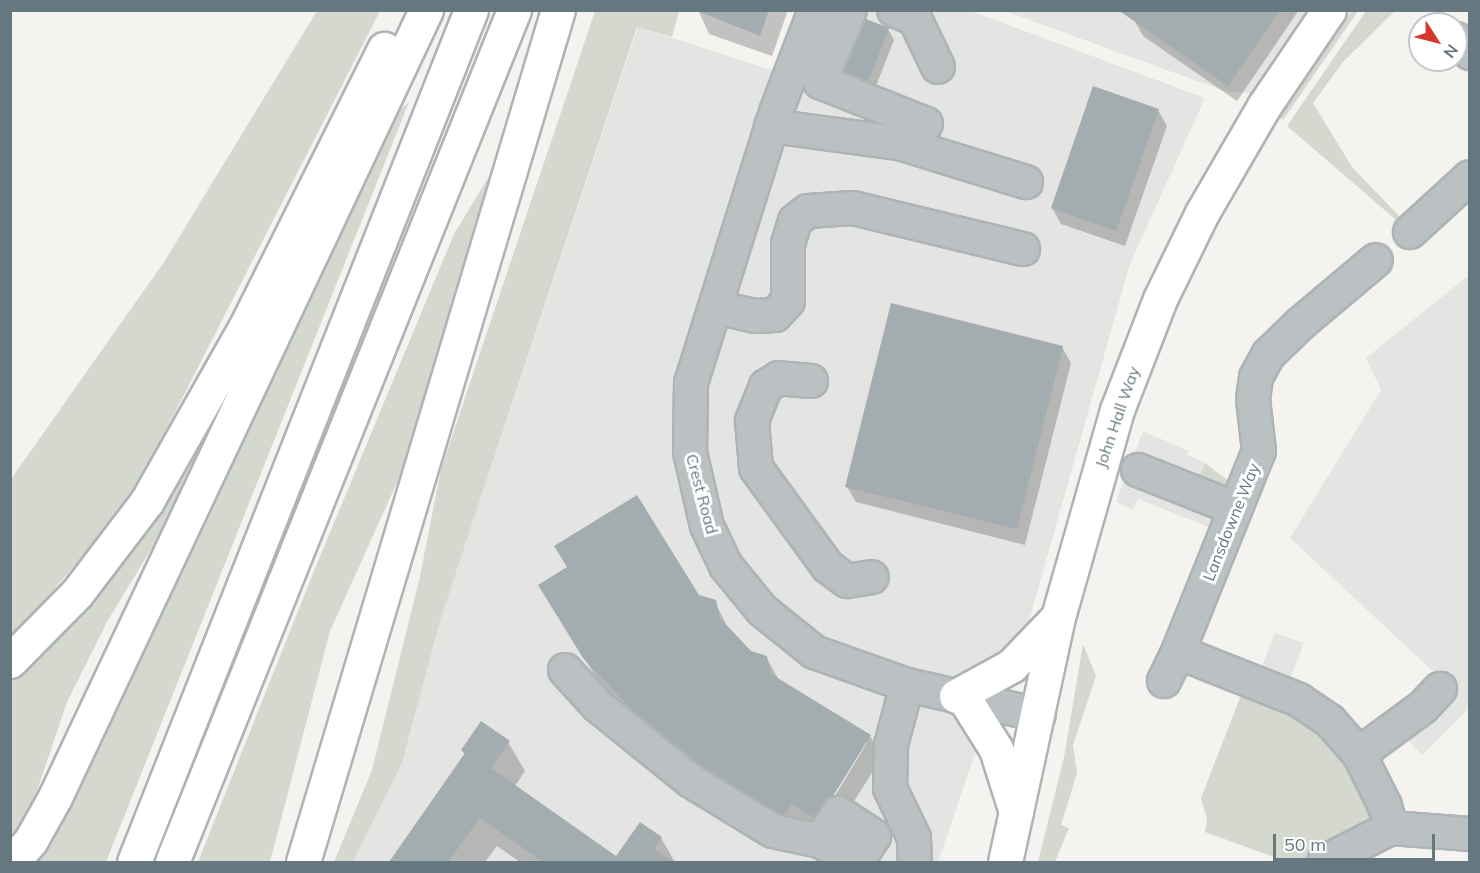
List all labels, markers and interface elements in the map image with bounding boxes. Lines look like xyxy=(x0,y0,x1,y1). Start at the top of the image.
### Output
north arrow xyxy=(1408,12,1468,72)
text: N xyxy=(1439,41,1463,62)
street label: John Hall Way xyxy=(1091,364,1143,470)
street label: Crest Road xyxy=(682,452,722,536)
street label: Lansdowne Way xyxy=(1199,460,1263,584)
scale bar xyxy=(1276,822,1438,860)
text: 50 m xyxy=(1284,833,1326,856)

